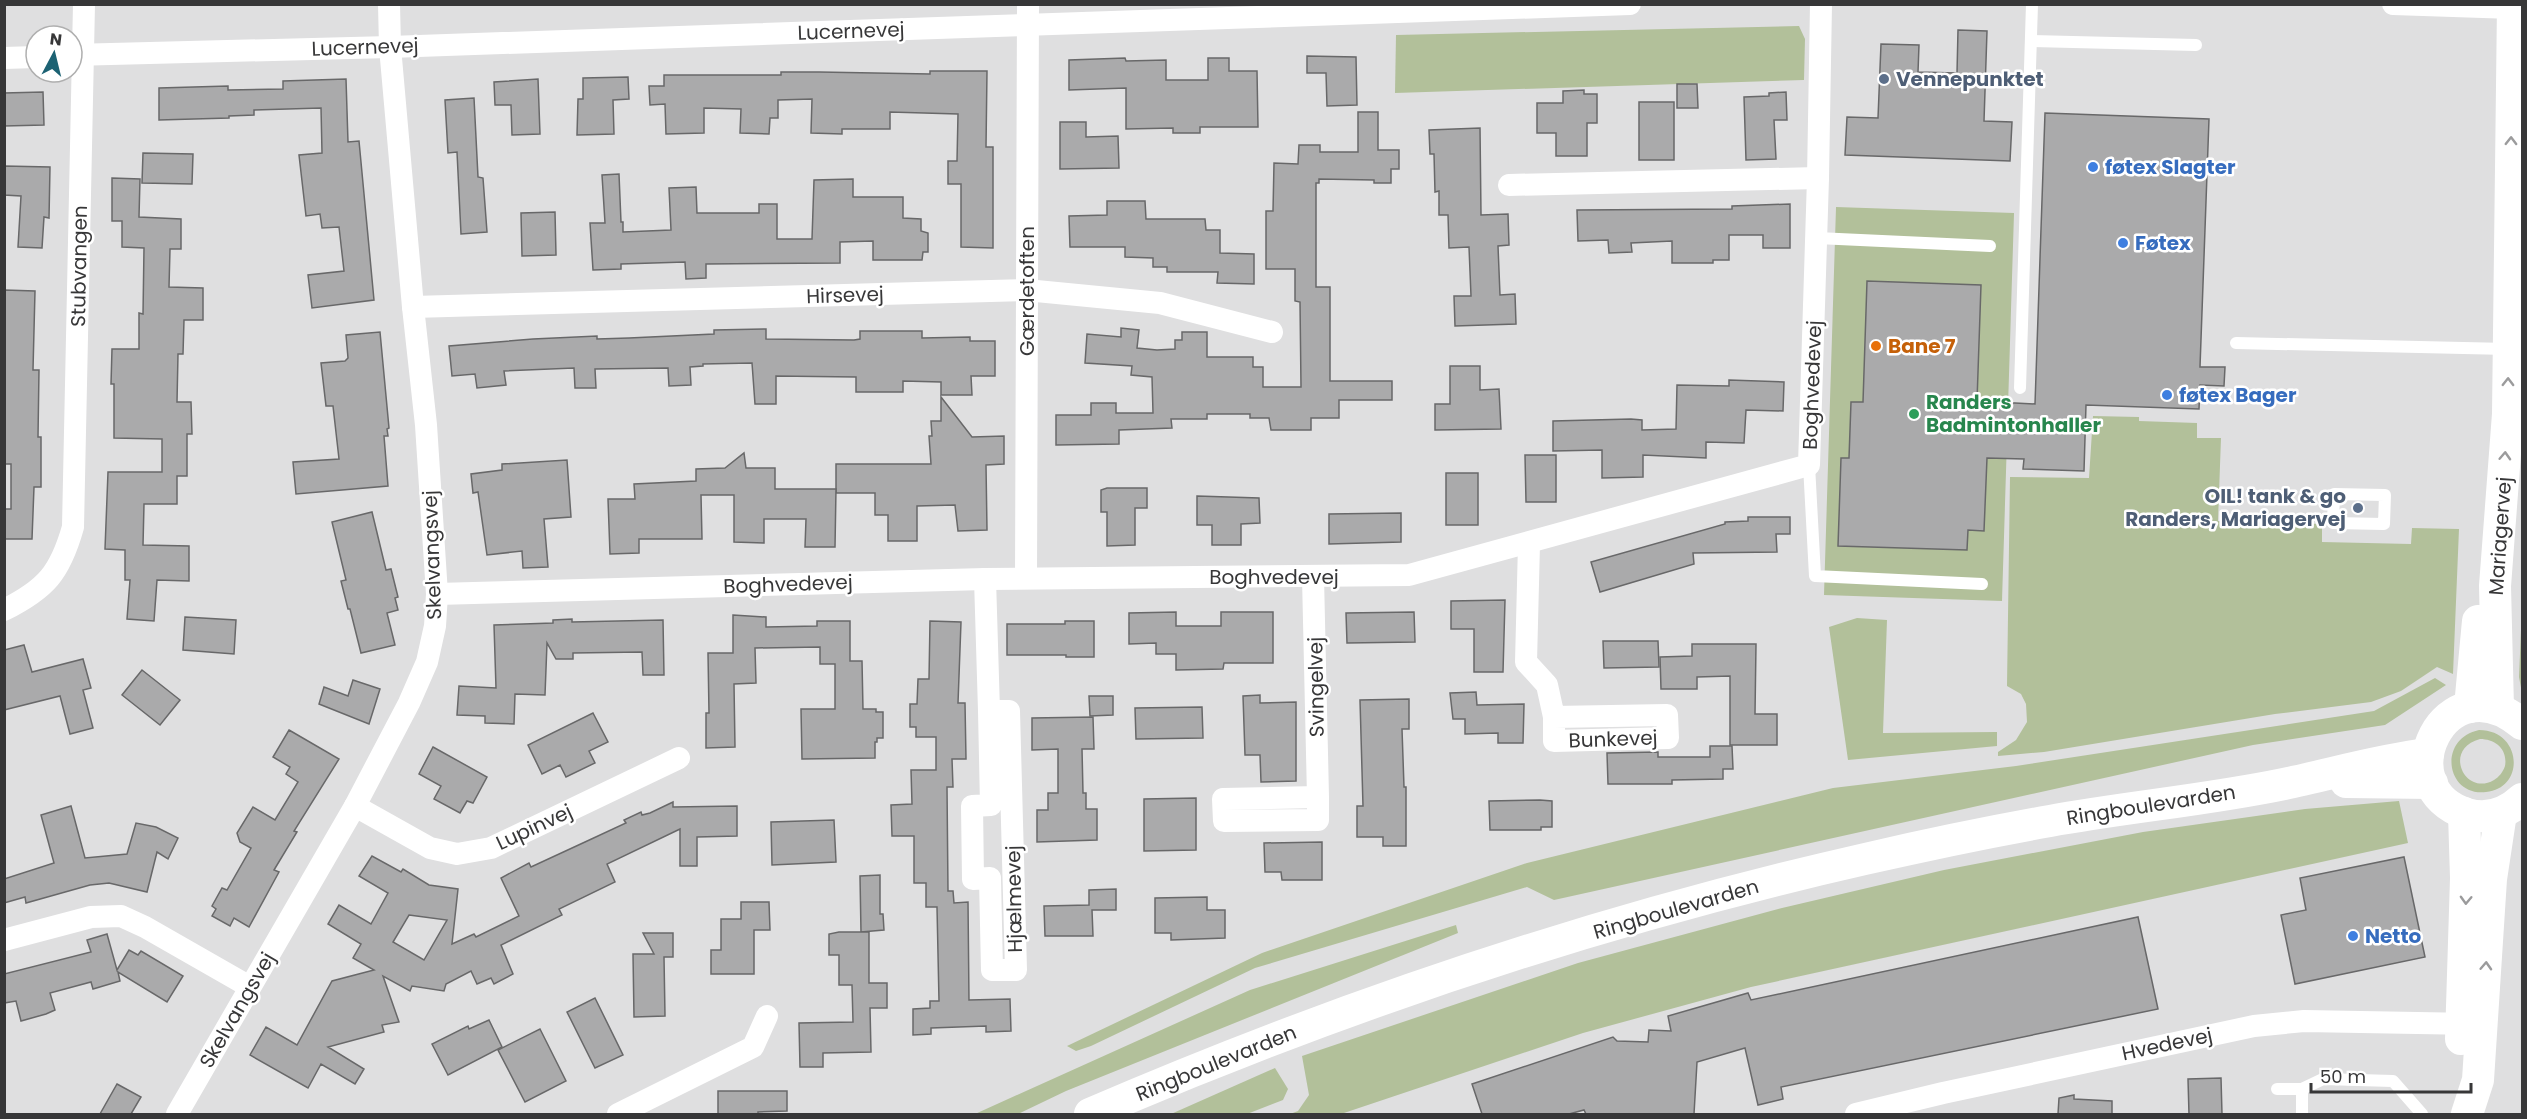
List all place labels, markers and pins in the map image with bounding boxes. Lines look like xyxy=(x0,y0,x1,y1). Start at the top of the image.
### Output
place label: Vennepunktet xyxy=(1896,65,2044,93)
marker: Vennepunktet xyxy=(1877,72,1891,86)
place label: føtex Slagter xyxy=(2105,153,2236,181)
marker: føtex Slagter xyxy=(2086,160,2100,174)
place label: Føtex xyxy=(2135,229,2191,257)
marker: Føtex xyxy=(2116,236,2130,250)
place label: Bane 7 xyxy=(1888,332,1956,360)
marker: Bane 7 xyxy=(1869,339,1883,353)
place label: føtex Bager xyxy=(2179,381,2297,409)
place label: Randers Badmintonhaller xyxy=(1926,388,2101,439)
marker: føtex Bager xyxy=(2160,388,2174,402)
marker: Randers Badmintonhaller xyxy=(1907,407,1921,421)
place label: OIL! tank & go Randers, Mariagervej xyxy=(2125,482,2346,533)
marker: OIL! tank & go Randers, Mariagervej xyxy=(2351,501,2365,515)
place label: Netto xyxy=(2365,922,2422,950)
marker: Netto xyxy=(2346,929,2360,943)

